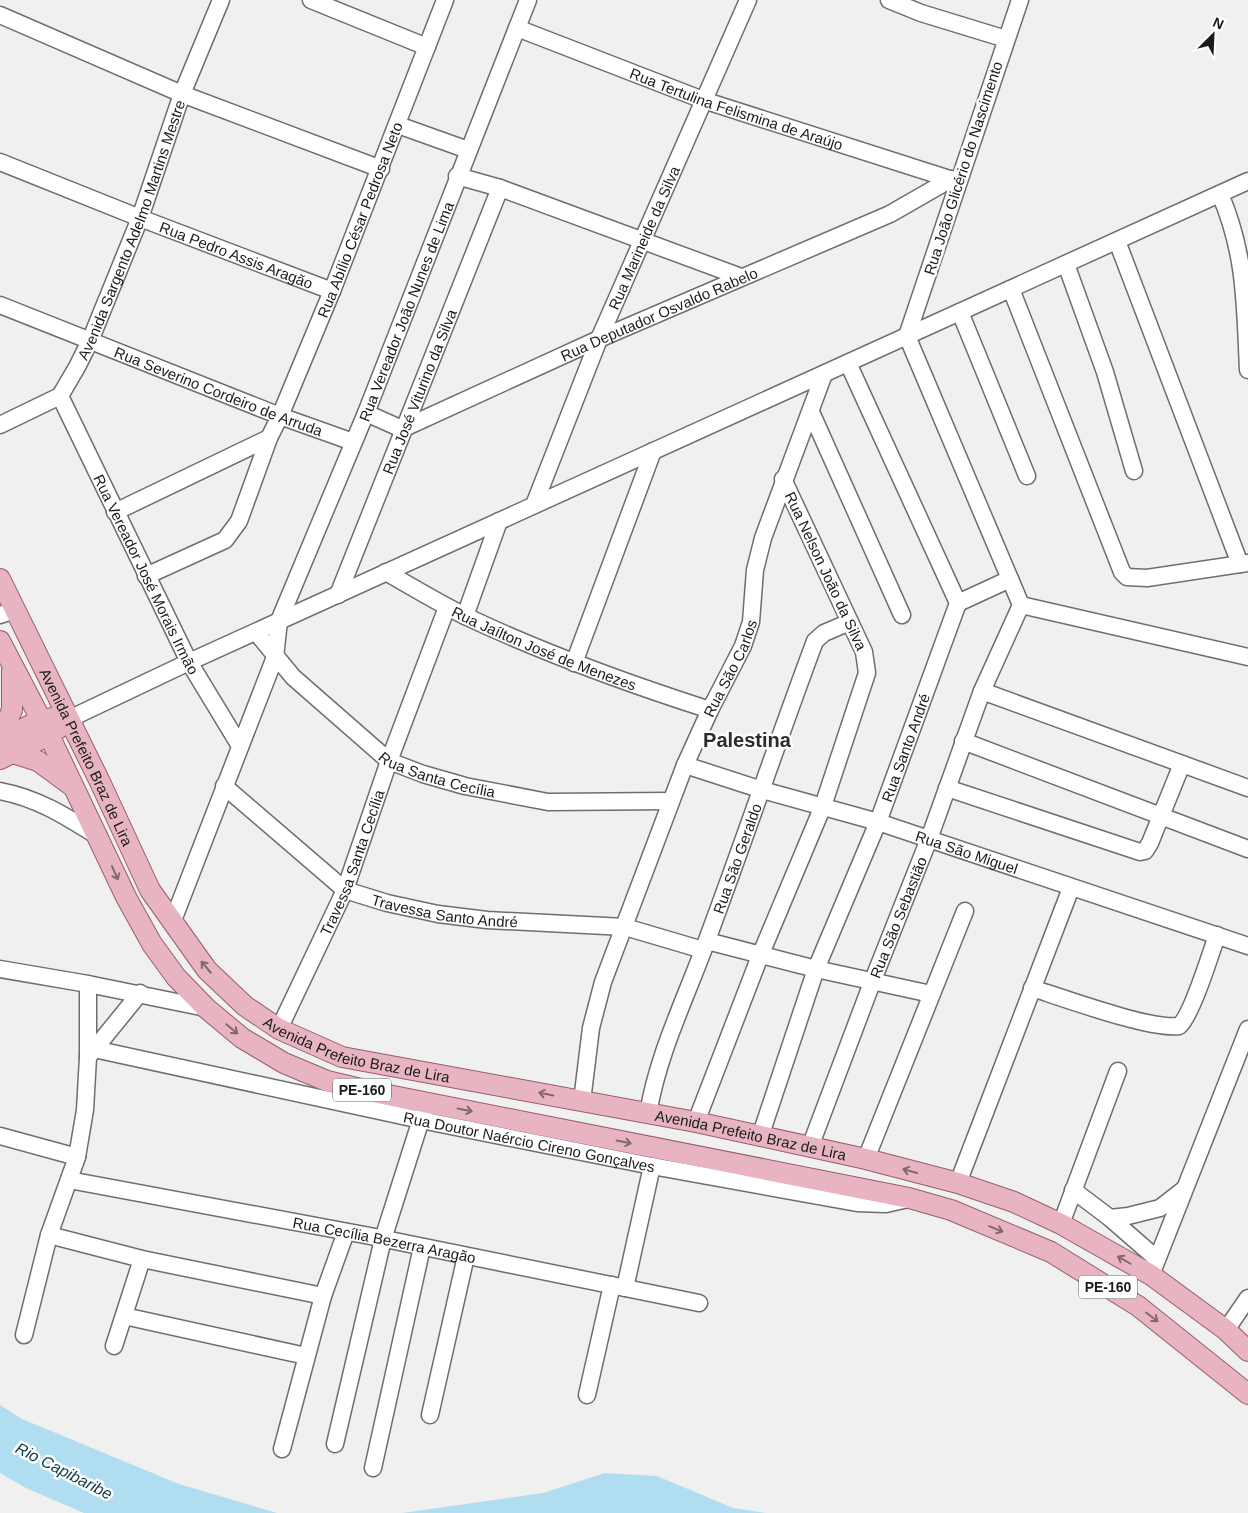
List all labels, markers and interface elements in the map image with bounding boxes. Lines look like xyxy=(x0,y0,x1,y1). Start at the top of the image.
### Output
north arrow xyxy=(1188,10,1238,60)
text: N xyxy=(1210,14,1226,32)
street label: Rua João Glicério do Nascimento xyxy=(920,59,1006,277)
street label: Rua Tertulina Felismina de Araújo xyxy=(628,64,845,153)
street label: Avenida Sargento Adelmo Martins Mestre xyxy=(74,98,188,362)
street label: Rua Abílio César Pedrosa Neto xyxy=(313,120,405,320)
street label: Rua Marineide da Silva xyxy=(605,163,683,312)
street label: Rua Vereador João Nunes de Lima xyxy=(355,199,457,424)
street label: Rua Pedro Assis Aragão xyxy=(157,218,316,292)
street label: Rua Deputador Osvaldo Rabelo xyxy=(558,264,760,364)
street label: Rua José Viturino da Silva xyxy=(379,306,460,476)
street label: Rua Severino Cordeiro de Arruda xyxy=(112,343,326,439)
street label: Rua Vereador José Morais Irmão xyxy=(91,471,203,677)
street label: Rua Nelson João da Silva xyxy=(782,489,870,653)
street label: Rua Jaílton José de Menezes xyxy=(449,602,639,693)
street label: Rua São Carlos xyxy=(700,617,760,719)
street label: Avenida Prefeito Braz de Lira xyxy=(37,665,137,849)
street label: Rua Santo André xyxy=(878,691,933,804)
district label: Palestina xyxy=(703,729,792,751)
street label: Rua Santa Cecília xyxy=(376,748,497,800)
street label: Travessa Santa Cecília xyxy=(316,787,387,938)
street label: Rua São Geraldo xyxy=(709,801,764,916)
street label: Rua São Miguel xyxy=(914,827,1020,877)
street label: Rua São Sebastião xyxy=(866,854,930,980)
one-way arrow xyxy=(110,865,120,880)
street label: Travessa Santo André xyxy=(370,890,518,930)
one-way arrow xyxy=(200,961,211,974)
street label: Avenida Prefeito Braz de Lira xyxy=(261,1013,452,1085)
one-way arrow xyxy=(225,1024,238,1035)
road number: PE-160 xyxy=(333,1078,391,1102)
one-way arrow xyxy=(538,1089,554,1099)
one-way arrow xyxy=(457,1106,473,1116)
street label: Avenida Prefeito Braz de Lira xyxy=(654,1106,849,1163)
street label: Rua Doutor Naércio Cireno Gonçalves xyxy=(402,1108,656,1175)
one-way arrow xyxy=(616,1138,632,1147)
one-way arrow xyxy=(903,1166,919,1175)
street label: Rua Cecília Bezerra Aragão xyxy=(292,1213,477,1266)
one-way arrow xyxy=(988,1224,1003,1234)
one-way arrow xyxy=(1117,1255,1132,1265)
road number: PE-160 xyxy=(1079,1275,1137,1298)
one-way arrow xyxy=(1145,1311,1158,1322)
water label: Rio Capibaribe xyxy=(13,1439,115,1503)

